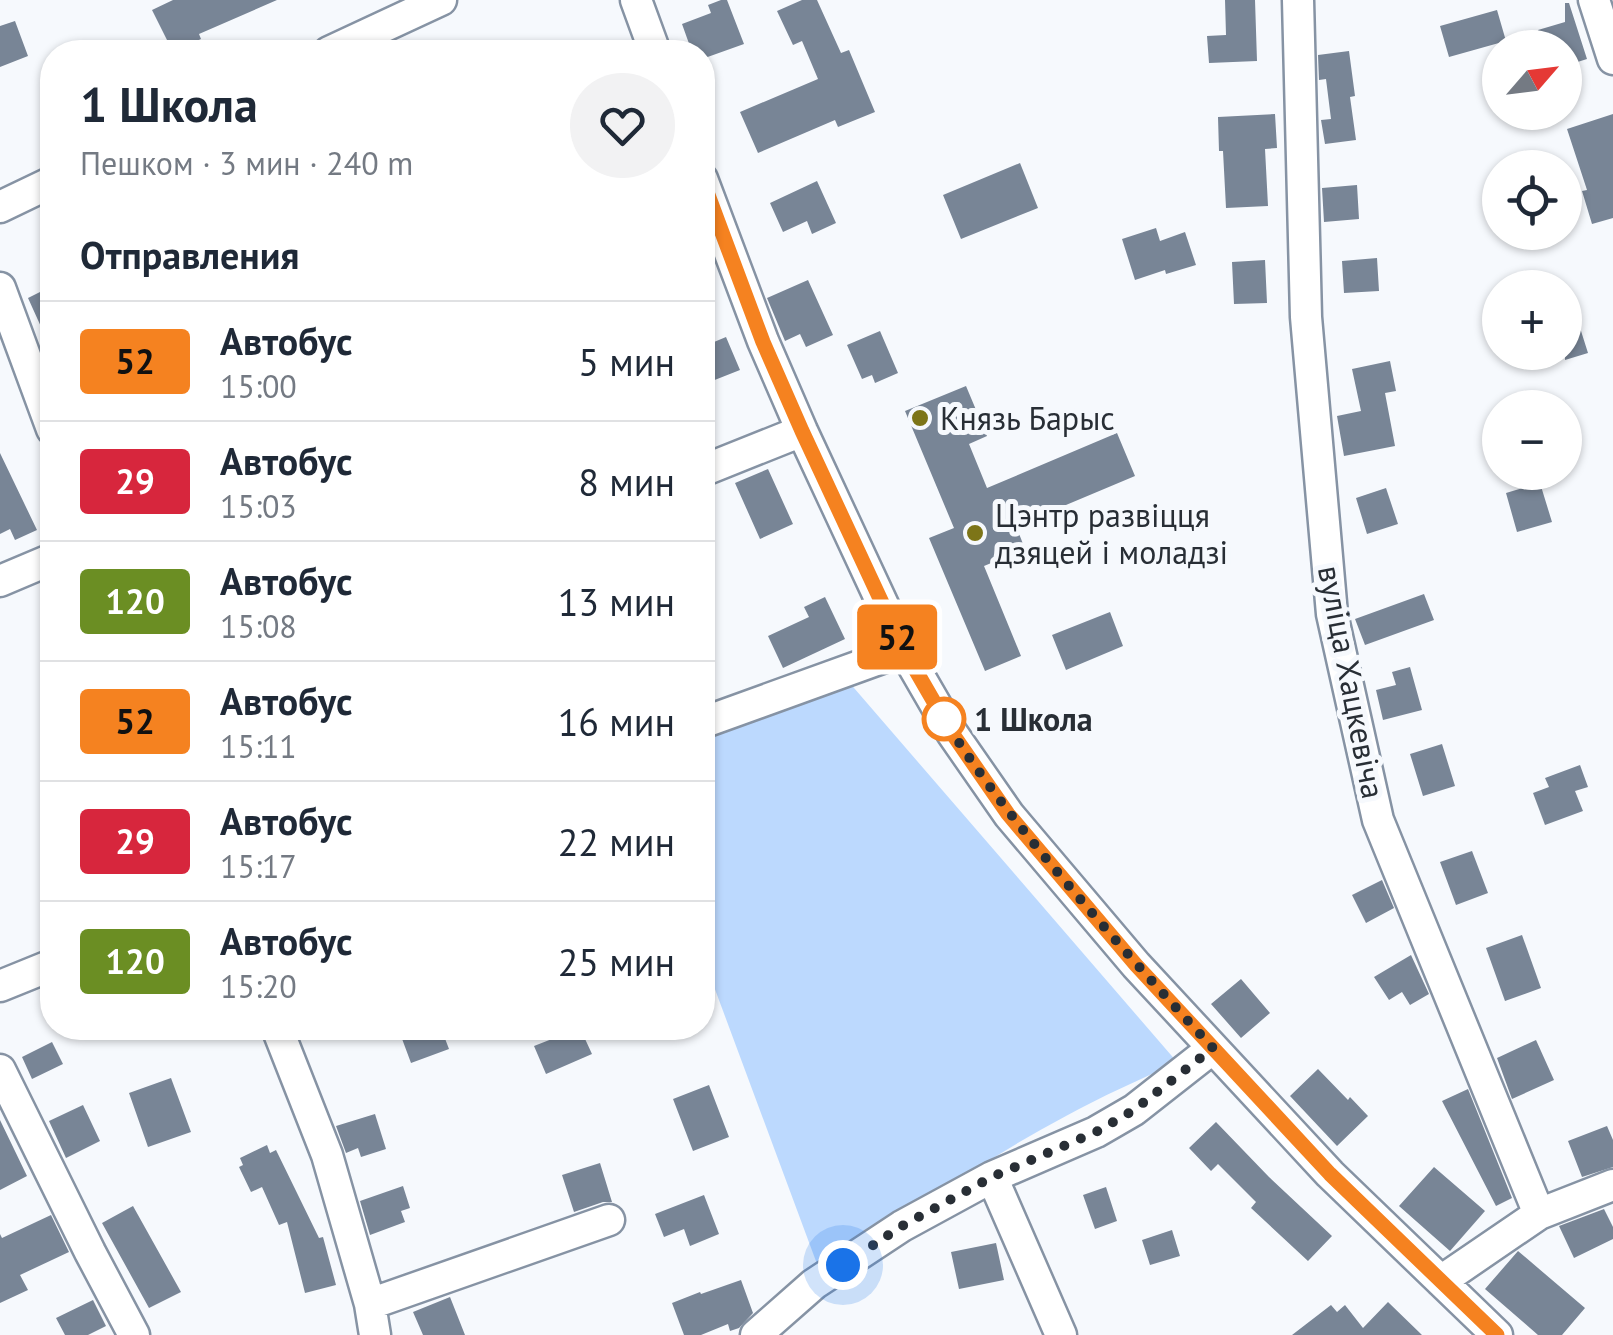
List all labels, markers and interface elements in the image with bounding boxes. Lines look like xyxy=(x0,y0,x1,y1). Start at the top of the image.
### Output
north arrow xyxy=(1482,30,1582,130)
map controls xyxy=(1482,30,1582,490)
text: 1 Школа xyxy=(80,73,258,135)
button: heart xyxy=(570,73,675,178)
text: Пешком · 3 мин · 240 m xyxy=(80,142,413,184)
button: locate xyxy=(1482,150,1582,250)
text: Отправления xyxy=(80,230,300,279)
button: + xyxy=(1482,270,1582,370)
text: Автобус xyxy=(220,316,353,365)
text: 5 мин xyxy=(578,337,675,386)
text: 52 xyxy=(115,338,155,384)
text: 15:00 xyxy=(220,365,297,407)
button: − xyxy=(1482,390,1582,490)
place label: Князь Барыс xyxy=(940,397,1115,439)
marker: Князь Барыс xyxy=(909,407,931,429)
text: Автобус xyxy=(220,436,353,485)
text: 8 мин xyxy=(578,457,675,506)
text: 29 xyxy=(115,458,155,504)
text: 15:03 xyxy=(220,485,297,527)
place label: Цэнтр развіцця дзяцей і моладзі xyxy=(995,494,1228,573)
marker: Цэнтр развіцця дзяцей і моладзі xyxy=(964,522,986,544)
text: Автобус xyxy=(220,556,353,605)
street label: вуліца Хацкевіча xyxy=(1309,562,1395,802)
text: 13 мин xyxy=(558,577,675,626)
text: 120 xyxy=(105,578,165,624)
line badge: 52 xyxy=(852,604,942,670)
text: 15:08 xyxy=(220,605,297,647)
text: 52 xyxy=(877,614,917,660)
text: Автобус xyxy=(220,676,353,725)
text: 16 мин xyxy=(558,697,675,746)
text: 52 xyxy=(115,698,155,744)
marker: 1 Школа xyxy=(923,698,965,740)
place label: 1 Школа xyxy=(974,698,1093,740)
text: 15:11 xyxy=(220,725,297,767)
text: Автобус xyxy=(220,796,353,845)
text: 22 мин xyxy=(558,817,675,866)
text: 29 xyxy=(115,818,155,864)
text: 15:17 xyxy=(220,845,297,887)
text: Автобус xyxy=(220,916,353,965)
text: 25 мин xyxy=(558,937,675,986)
text: 120 xyxy=(105,938,165,984)
text: 15:20 xyxy=(220,965,297,1007)
your location xyxy=(818,1240,868,1290)

